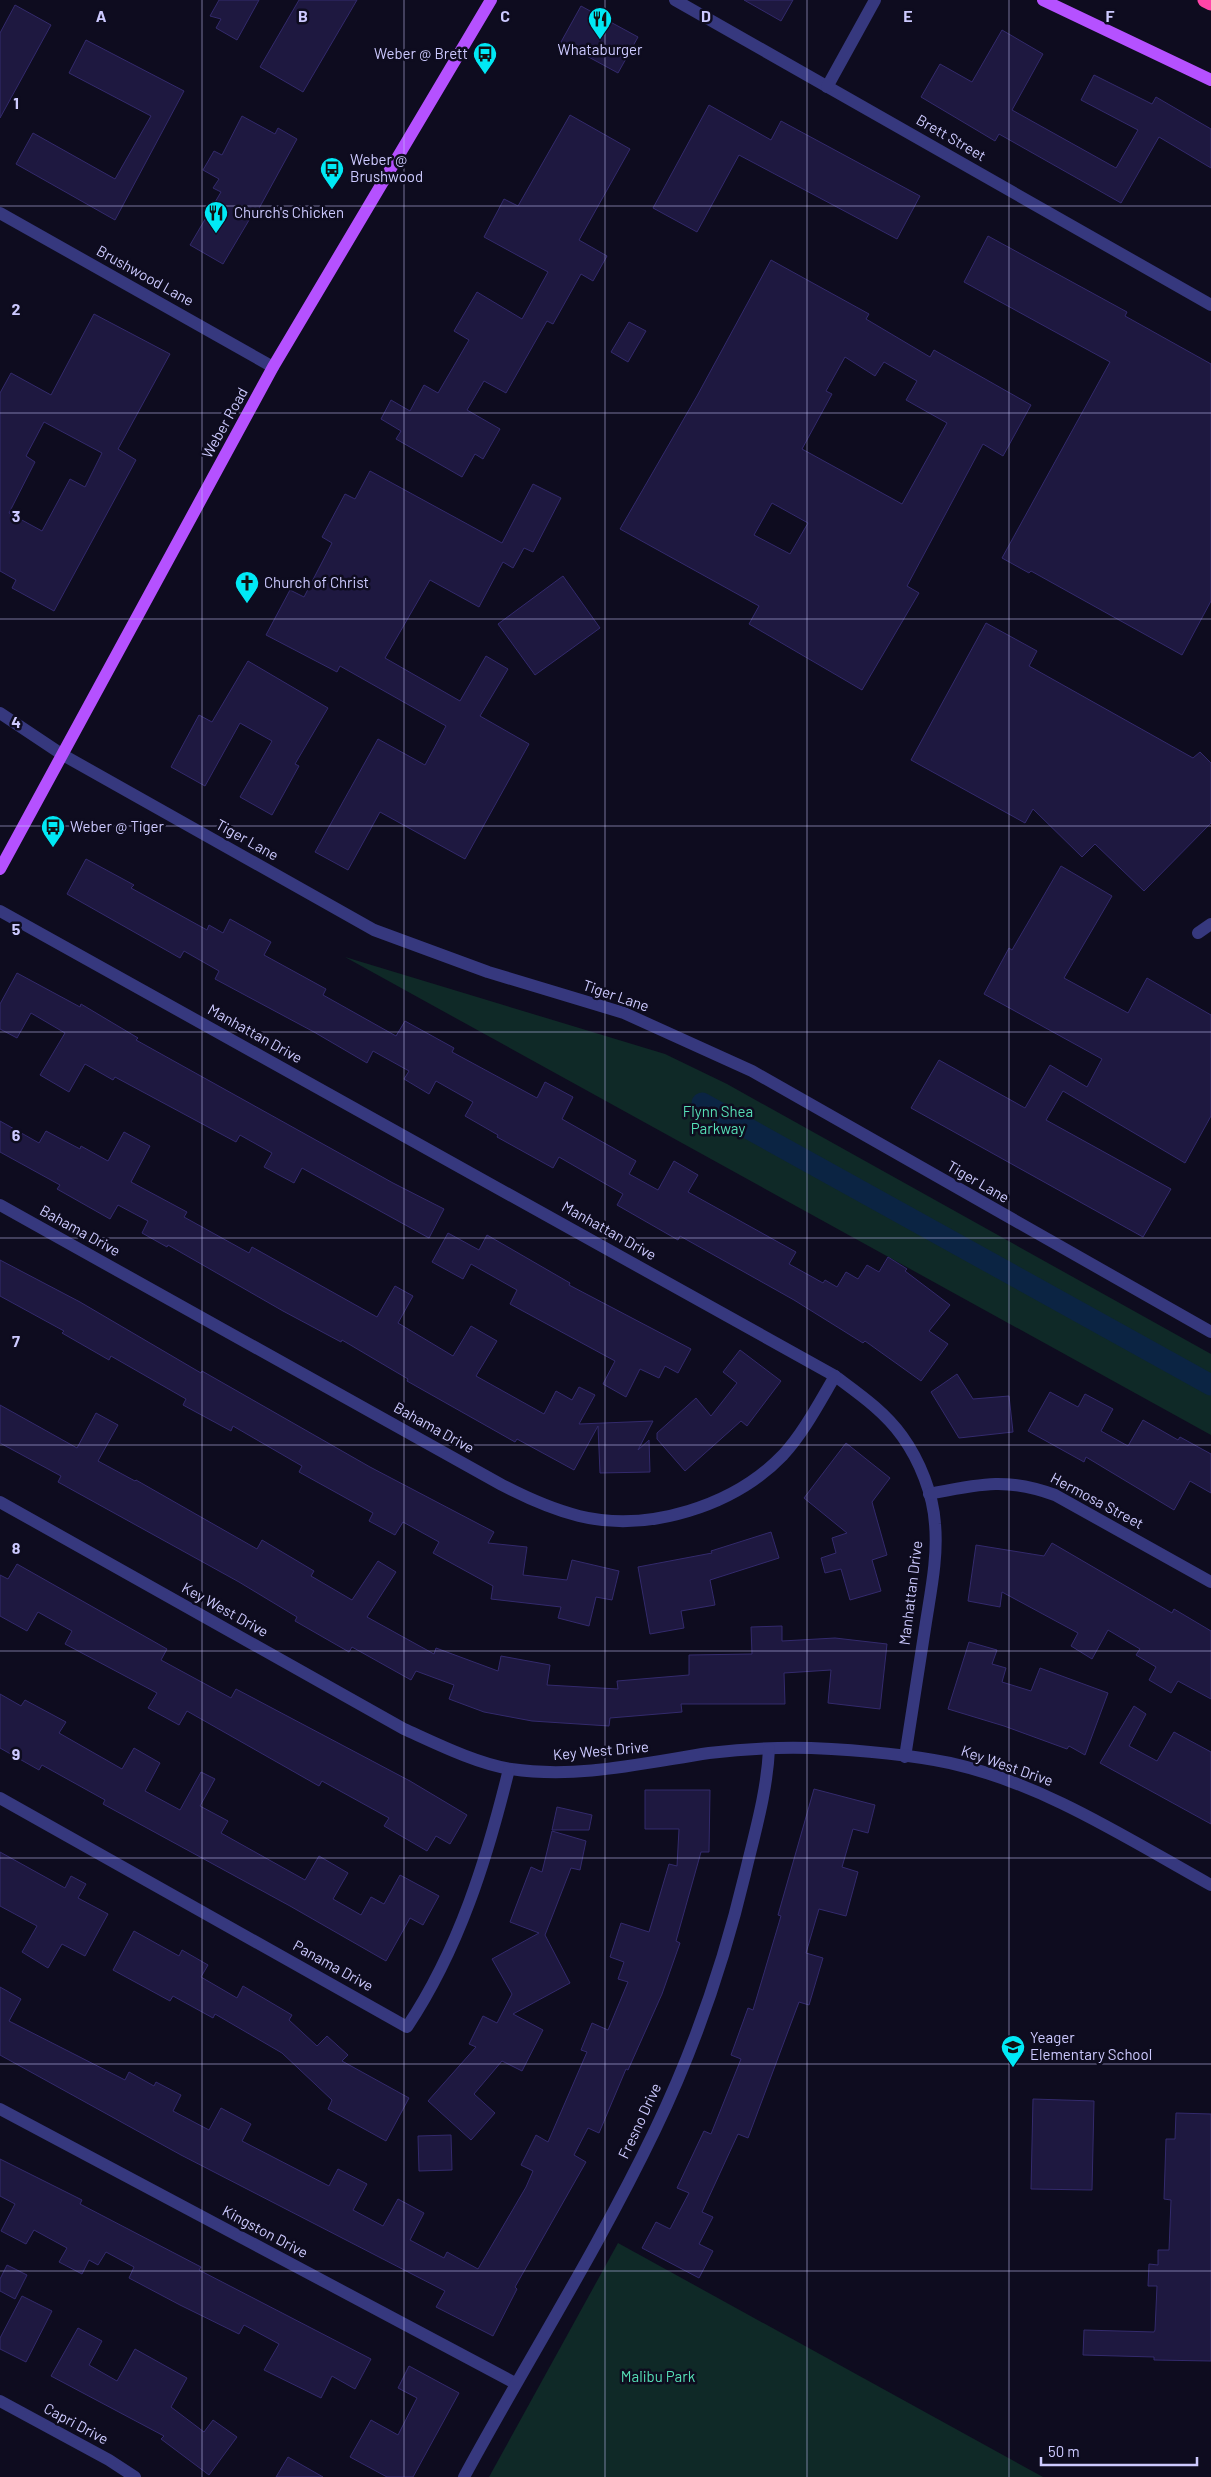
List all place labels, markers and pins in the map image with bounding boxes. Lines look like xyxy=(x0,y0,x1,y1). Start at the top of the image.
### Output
restaurant icon: Whataburger xyxy=(587,6,613,40)
place label: Whataburger xyxy=(558,40,643,58)
bus stop icon: Weber @ Brett xyxy=(472,41,498,75)
place label: Weber @ Brett xyxy=(374,44,468,62)
place label: Weber @ Brushwood xyxy=(350,150,423,185)
bus stop icon: Weber @ Brushwood xyxy=(319,156,345,190)
restaurant icon: Church's Chicken xyxy=(203,200,229,234)
place label: Church's Chicken xyxy=(234,203,344,221)
church icon: Church of Christ xyxy=(234,570,260,604)
place label: Church of Christ xyxy=(264,573,369,591)
bus stop icon: Weber @ Tiger xyxy=(40,814,66,848)
place label: Weber @ Tiger xyxy=(70,817,165,835)
place label: Yeager Elementary School xyxy=(1030,2028,1152,2063)
school or university icon: Yeager Elementary School xyxy=(1000,2034,1026,2068)

